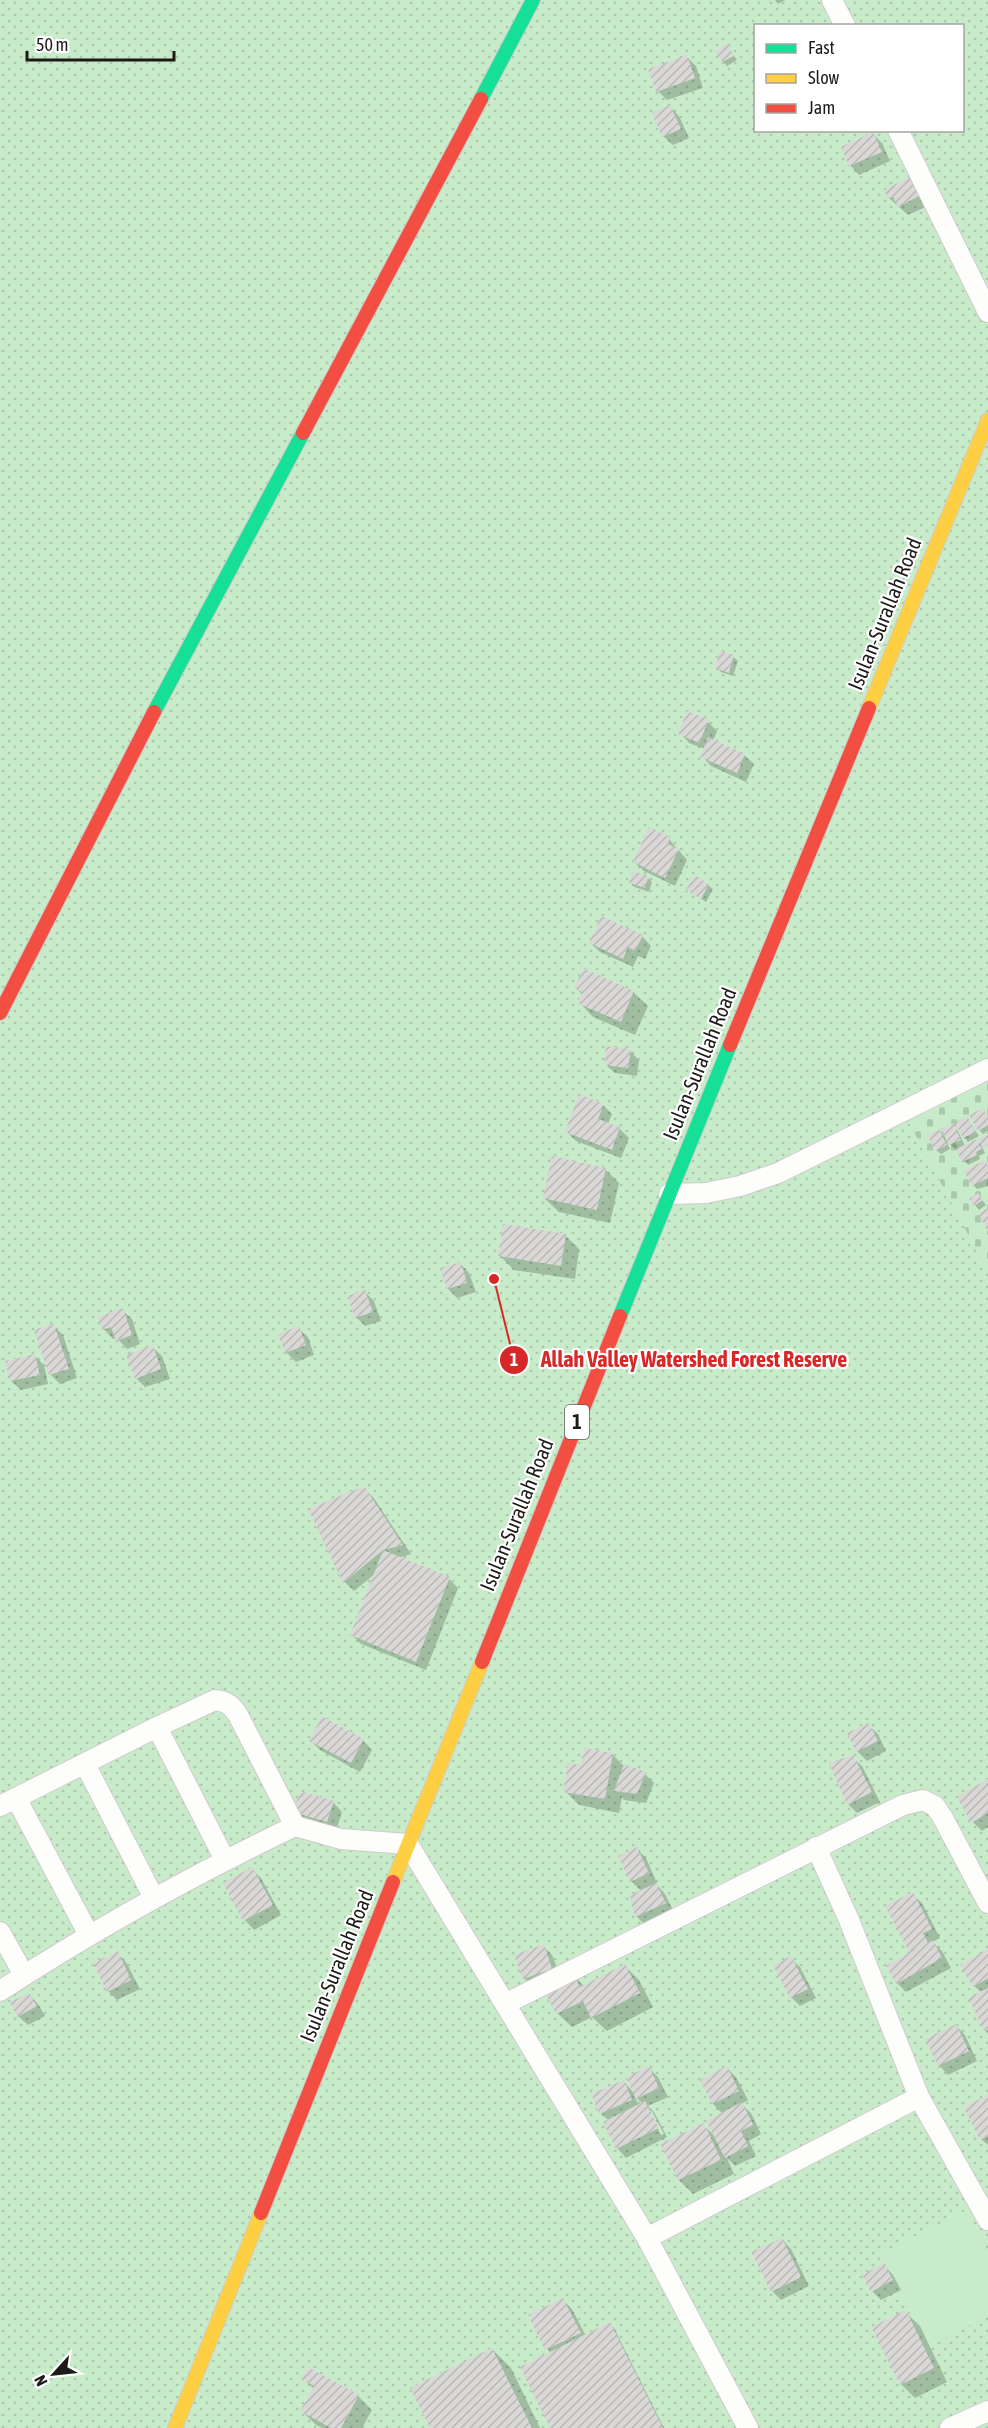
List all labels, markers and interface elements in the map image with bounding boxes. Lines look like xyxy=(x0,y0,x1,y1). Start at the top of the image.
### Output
scale bar xyxy=(27,24,174,62)
legend xyxy=(754,24,964,132)
text: 50 m xyxy=(36,34,68,55)
text: Fast xyxy=(808,37,835,58)
text: Slow xyxy=(808,67,839,88)
text: Jam xyxy=(808,97,835,118)
street label: Isulan-Surallah Road xyxy=(843,534,926,693)
street label: Isulan-Surallah Road xyxy=(658,984,741,1143)
callout: Allah Valley Watershed Forest Reserve xyxy=(499,1340,859,1380)
text: Allah Valley Watershed Forest Reserve xyxy=(540,1346,847,1372)
text: 1 xyxy=(510,1349,518,1370)
road number: 1 xyxy=(565,1405,589,1439)
street label: Isulan-Surallah Road xyxy=(475,1435,558,1594)
street label: Isulan-Surallah Road xyxy=(295,1886,378,2045)
north arrow xyxy=(24,2344,84,2404)
text: N xyxy=(30,2373,51,2389)

